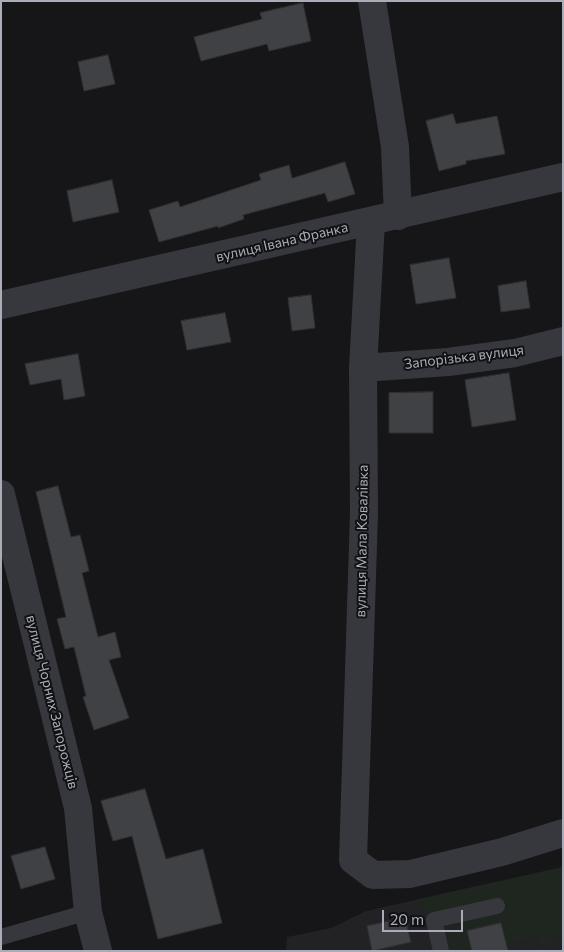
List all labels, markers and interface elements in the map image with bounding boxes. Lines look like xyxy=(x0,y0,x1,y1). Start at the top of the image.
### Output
street label: вулиця Івана Франка xyxy=(214,219,350,265)
street label: Запорізька вулиця xyxy=(403,341,525,373)
street label: вулиця Мала Ковалівка xyxy=(352,464,372,618)
street label: вулиця Чорних Запорожців xyxy=(22,613,82,791)
scale bar xyxy=(384,900,465,932)
text: 20 m xyxy=(390,910,424,928)

